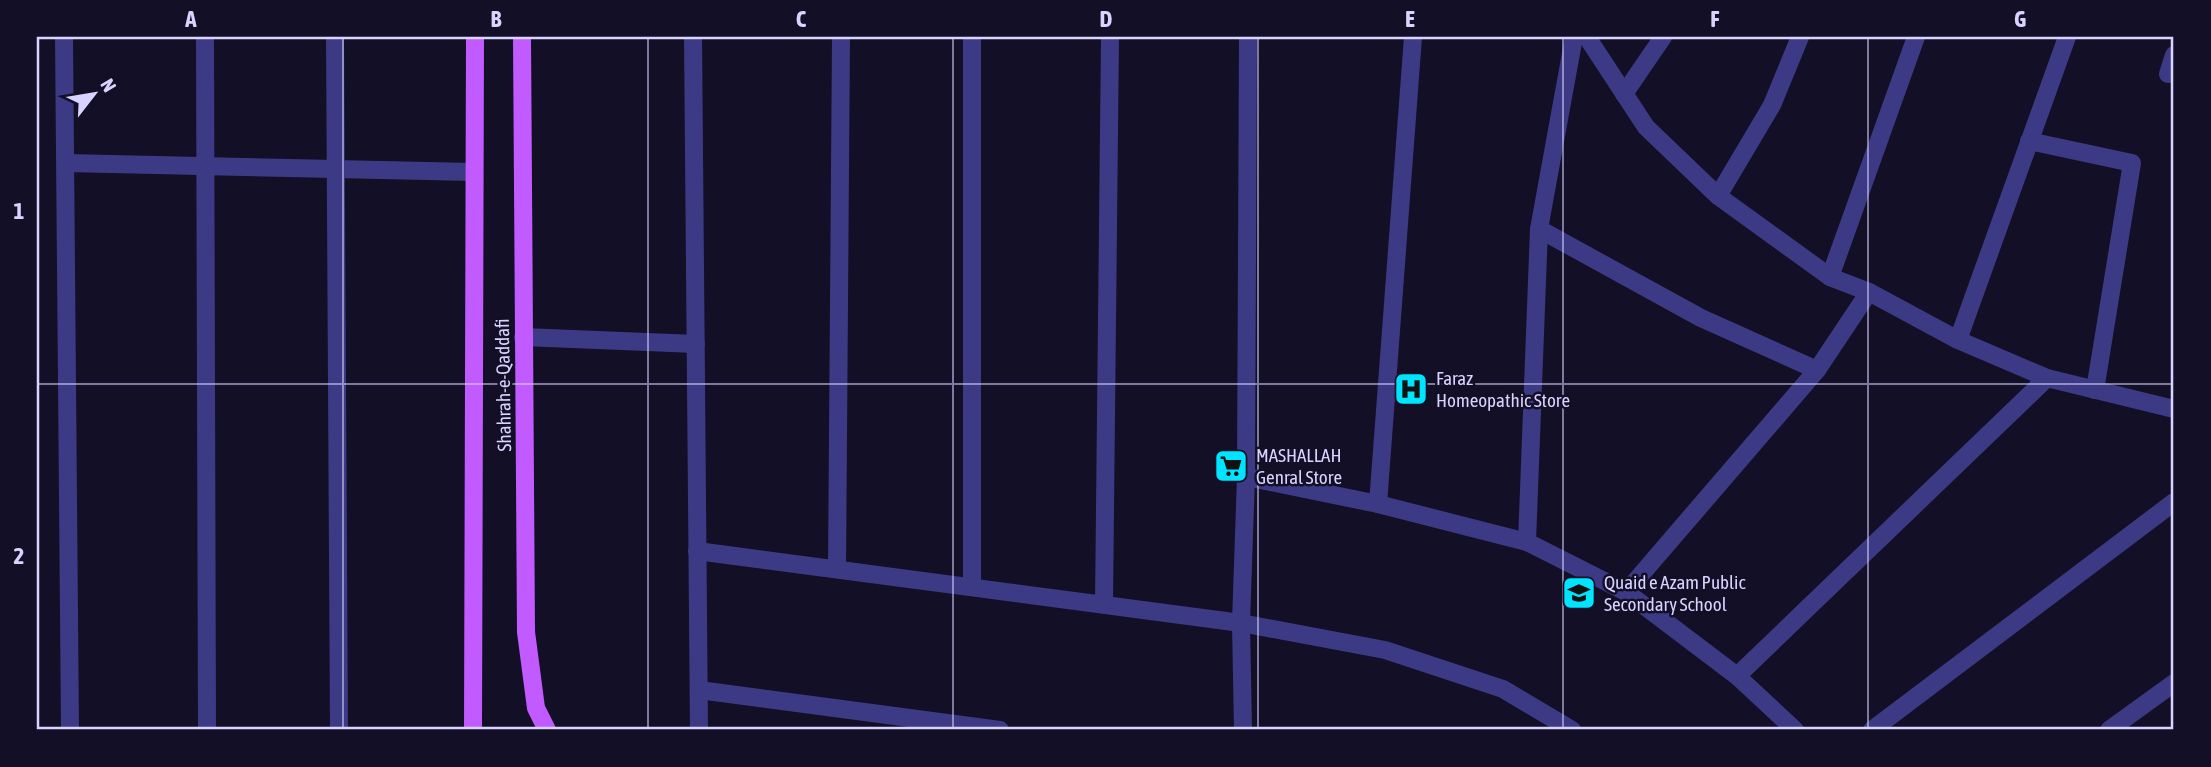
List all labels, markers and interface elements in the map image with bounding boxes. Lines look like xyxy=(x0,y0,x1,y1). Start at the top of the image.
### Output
text: A xyxy=(184,6,197,32)
text: B xyxy=(491,6,502,32)
text: C xyxy=(796,6,807,32)
text: D xyxy=(1100,6,1113,32)
text: E xyxy=(1405,6,1415,32)
text: F xyxy=(1710,6,1720,32)
text: G xyxy=(2014,6,2026,32)
north arrow xyxy=(60,60,130,130)
text: N xyxy=(96,75,121,96)
text: 1 xyxy=(14,198,25,224)
street label: Shahrah-e-Qaddafi xyxy=(491,318,515,452)
place label: Faraz Homeopathic Store xyxy=(1436,367,1570,411)
hospital icon: Faraz Homeopathic Store xyxy=(1392,370,1430,408)
place label: MASHALLAH Genral Store xyxy=(1256,444,1342,488)
supermarket icon: MASHALLAH Genral Store xyxy=(1212,447,1250,485)
text: 2 xyxy=(14,543,24,569)
place label: Quaid e Azam Public Secondary School xyxy=(1604,571,1746,615)
school or university icon: Quaid e Azam Public Secondary School xyxy=(1560,574,1598,612)

